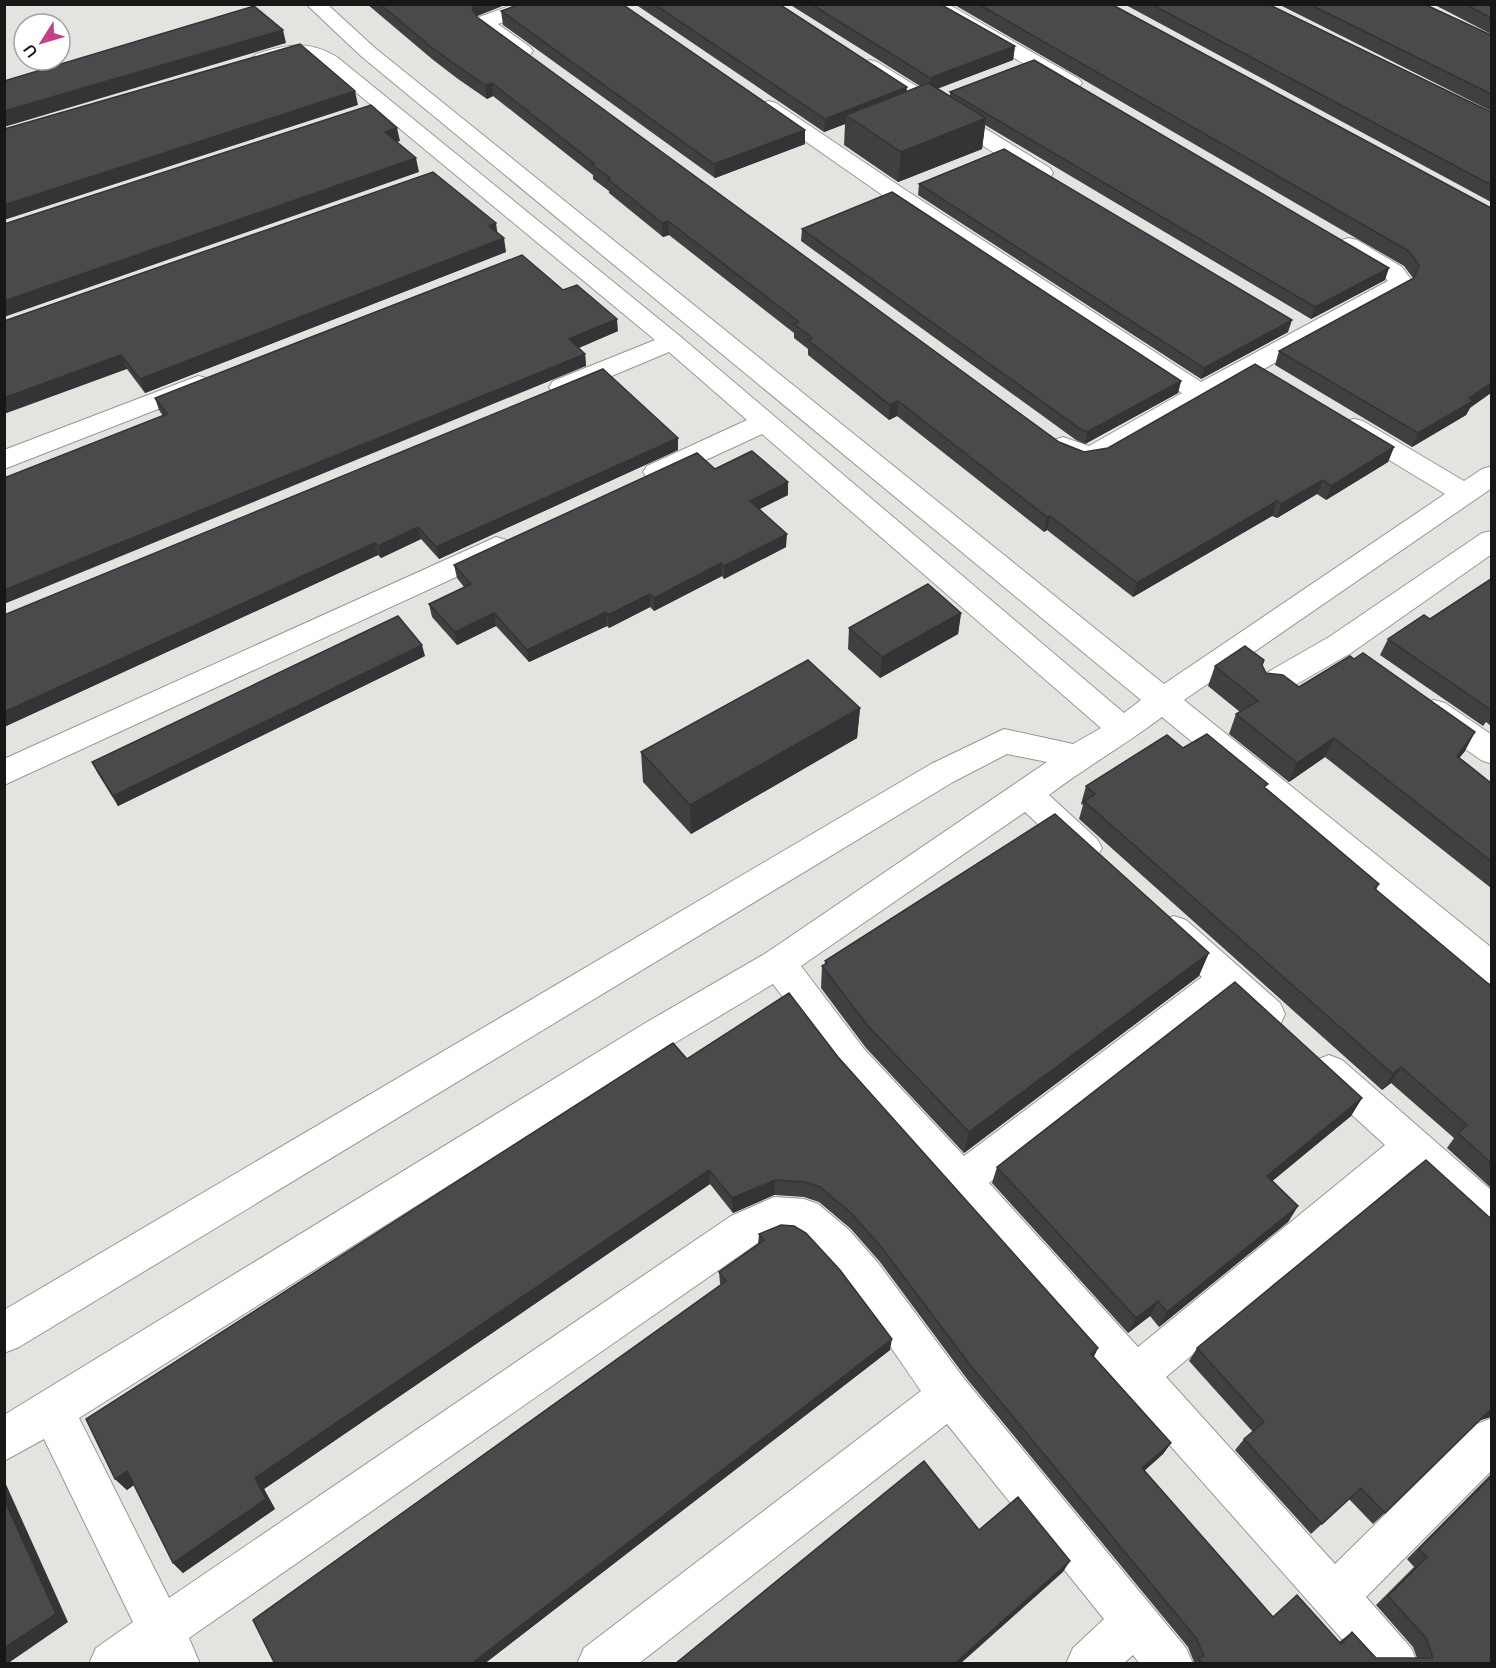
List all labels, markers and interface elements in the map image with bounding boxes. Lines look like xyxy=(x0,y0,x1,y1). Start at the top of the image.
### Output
north arrow xyxy=(12,12,72,72)
text: U xyxy=(18,40,42,62)

